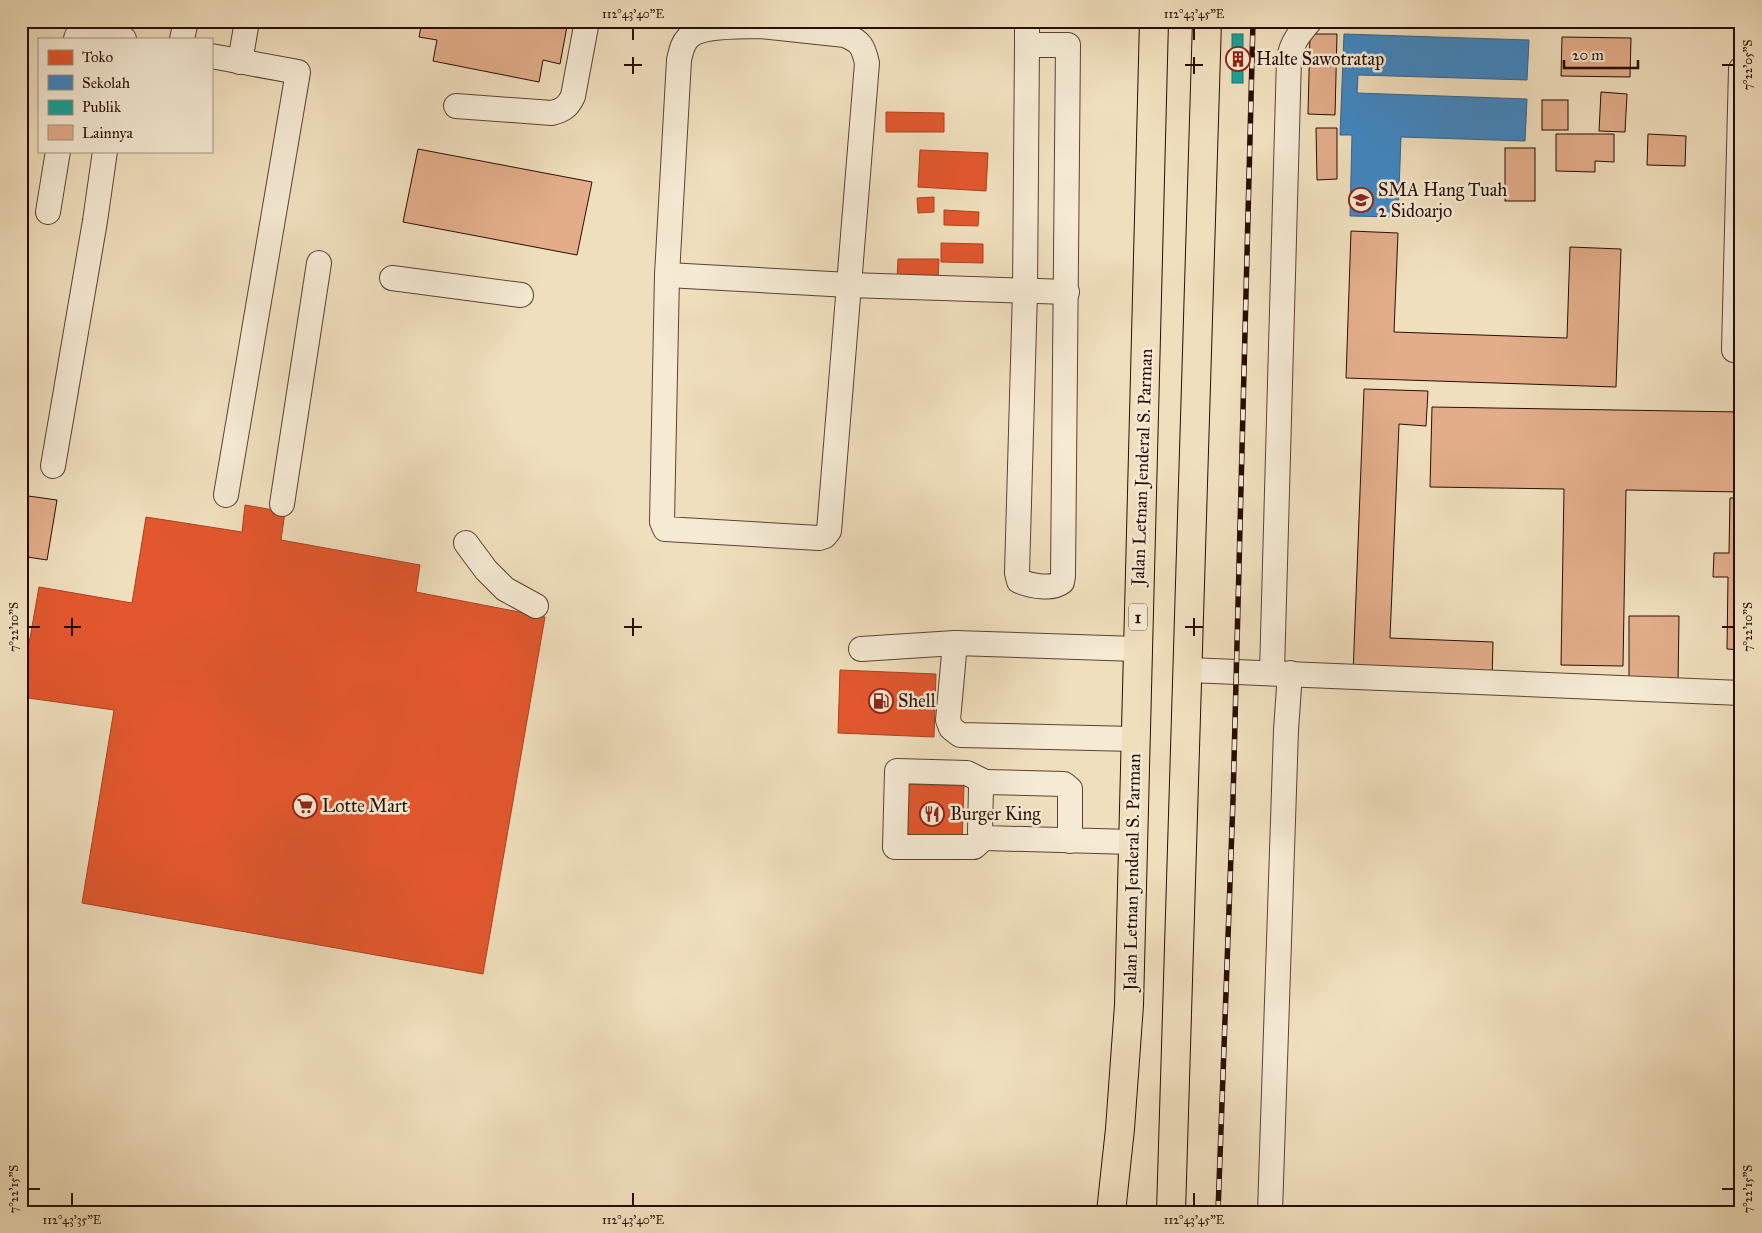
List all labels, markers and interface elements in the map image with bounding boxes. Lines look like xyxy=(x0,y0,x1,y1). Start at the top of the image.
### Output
text: 112°43'40"E xyxy=(602,7,664,21)
text: 112°43'45"E xyxy=(1164,7,1225,21)
legend xyxy=(38,38,212,152)
scale bar xyxy=(1564,38,1638,70)
text: 7°22'05"S xyxy=(1741,40,1755,90)
building icon: Halte Sawotratap xyxy=(1225,46,1251,72)
text: 20 m xyxy=(1572,46,1604,64)
text: Toko xyxy=(82,48,113,66)
place label: Halte Sawotratap xyxy=(1256,48,1384,70)
text: Sekolah xyxy=(82,74,131,92)
text: Publik xyxy=(82,98,121,116)
text: Lainnya xyxy=(82,124,133,142)
place label: SMA Hang Tuah 2 Sidoarjo xyxy=(1378,179,1507,222)
school or university icon: SMA Hang Tuah 2 Sidoarjo xyxy=(1348,187,1374,213)
street label: Jalan Letnan Jenderal S. Parman xyxy=(1127,348,1158,588)
text: 7°22'10"S xyxy=(7,602,21,652)
text: 7°22'10"S xyxy=(1741,602,1755,652)
road number: 1 xyxy=(1129,604,1147,630)
fuel station icon: Shell xyxy=(868,688,894,714)
place label: Shell xyxy=(898,690,936,712)
street label: Jalan Letnan Jenderal S. Parman xyxy=(1119,753,1146,993)
supermarket icon: Lotte Mart xyxy=(292,793,318,819)
place label: Lotte Mart xyxy=(322,795,409,817)
restaurant icon: Burger King xyxy=(919,801,945,827)
place label: Burger King xyxy=(950,803,1041,826)
text: 7°22'15"S xyxy=(7,1165,21,1213)
text: 7°22'15"S xyxy=(1741,1165,1755,1213)
text: 112°43'35"E xyxy=(43,1213,102,1227)
text: 112°43'40"E xyxy=(602,1213,664,1227)
text: 112°43'45"E xyxy=(1164,1213,1225,1227)

